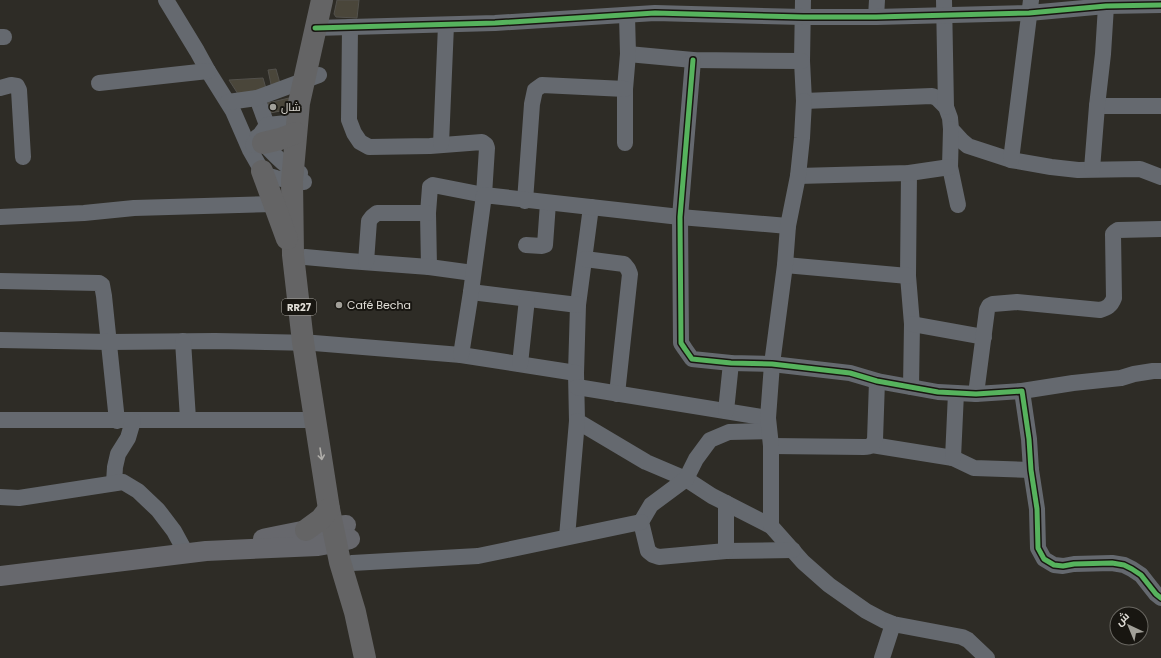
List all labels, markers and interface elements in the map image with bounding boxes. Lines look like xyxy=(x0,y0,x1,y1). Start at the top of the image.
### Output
place label: شال xyxy=(281,99,301,115)
marker: شال xyxy=(268,102,278,112)
place label: Café Becha xyxy=(347,297,411,313)
road number: RR27 xyxy=(282,299,316,315)
marker: Café Becha xyxy=(334,300,344,310)
one-way arrow xyxy=(317,447,325,460)
north arrow xyxy=(1109,606,1149,646)
text: ش xyxy=(1111,608,1133,629)

